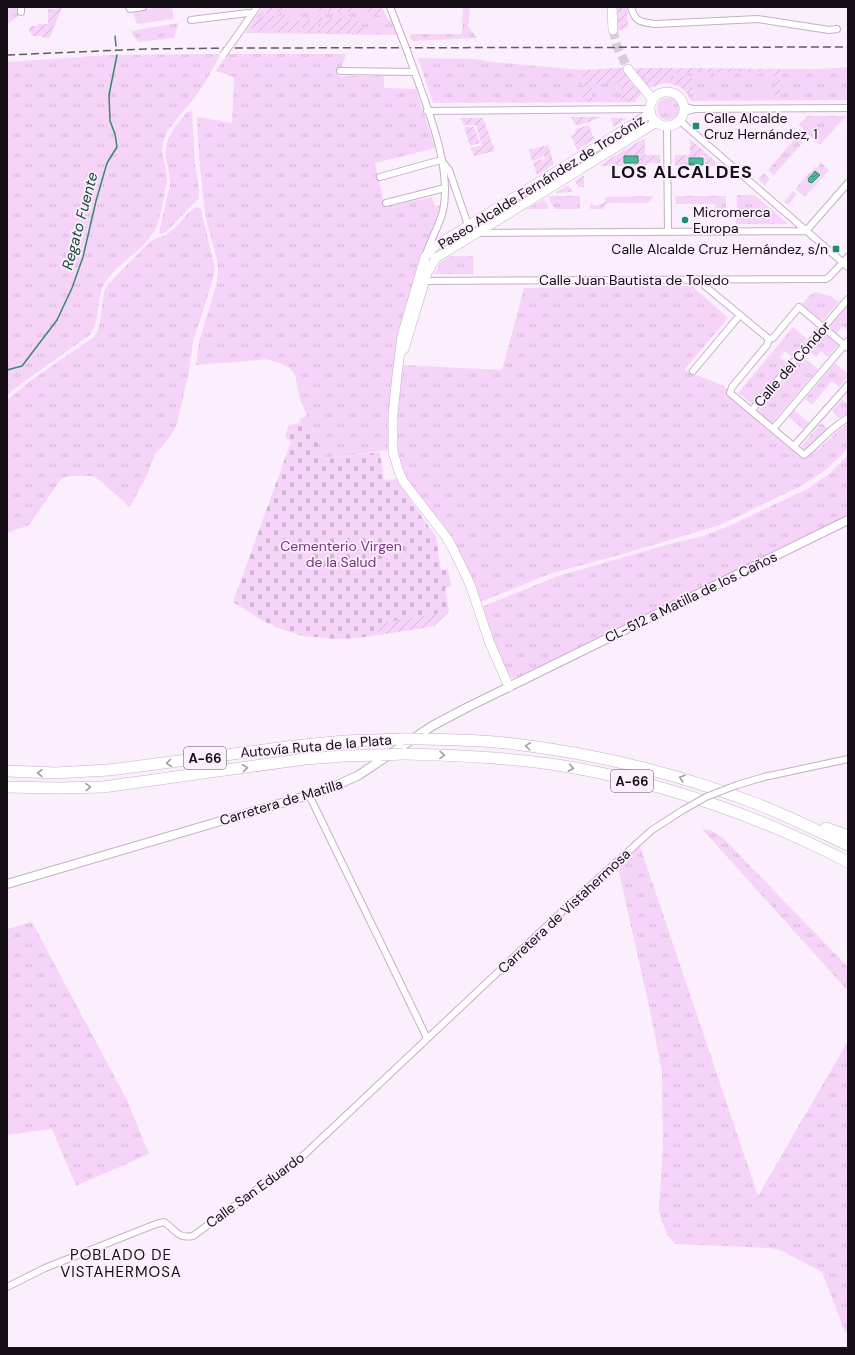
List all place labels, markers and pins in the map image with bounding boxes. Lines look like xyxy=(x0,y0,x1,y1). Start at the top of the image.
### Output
place label: Calle Alcalde Cruz Hernández, 1 xyxy=(704,109,818,143)
marker: Calle Alcalde Cruz Hernández, 1 xyxy=(691,121,701,131)
place label: Micromerca Europa xyxy=(693,203,770,237)
marker: Micromerca Europa xyxy=(680,215,690,225)
place label: Calle Alcalde Cruz Hernández, s/n xyxy=(611,240,828,258)
marker: Calle Alcalde Cruz Hernández, s/n xyxy=(831,244,841,254)

